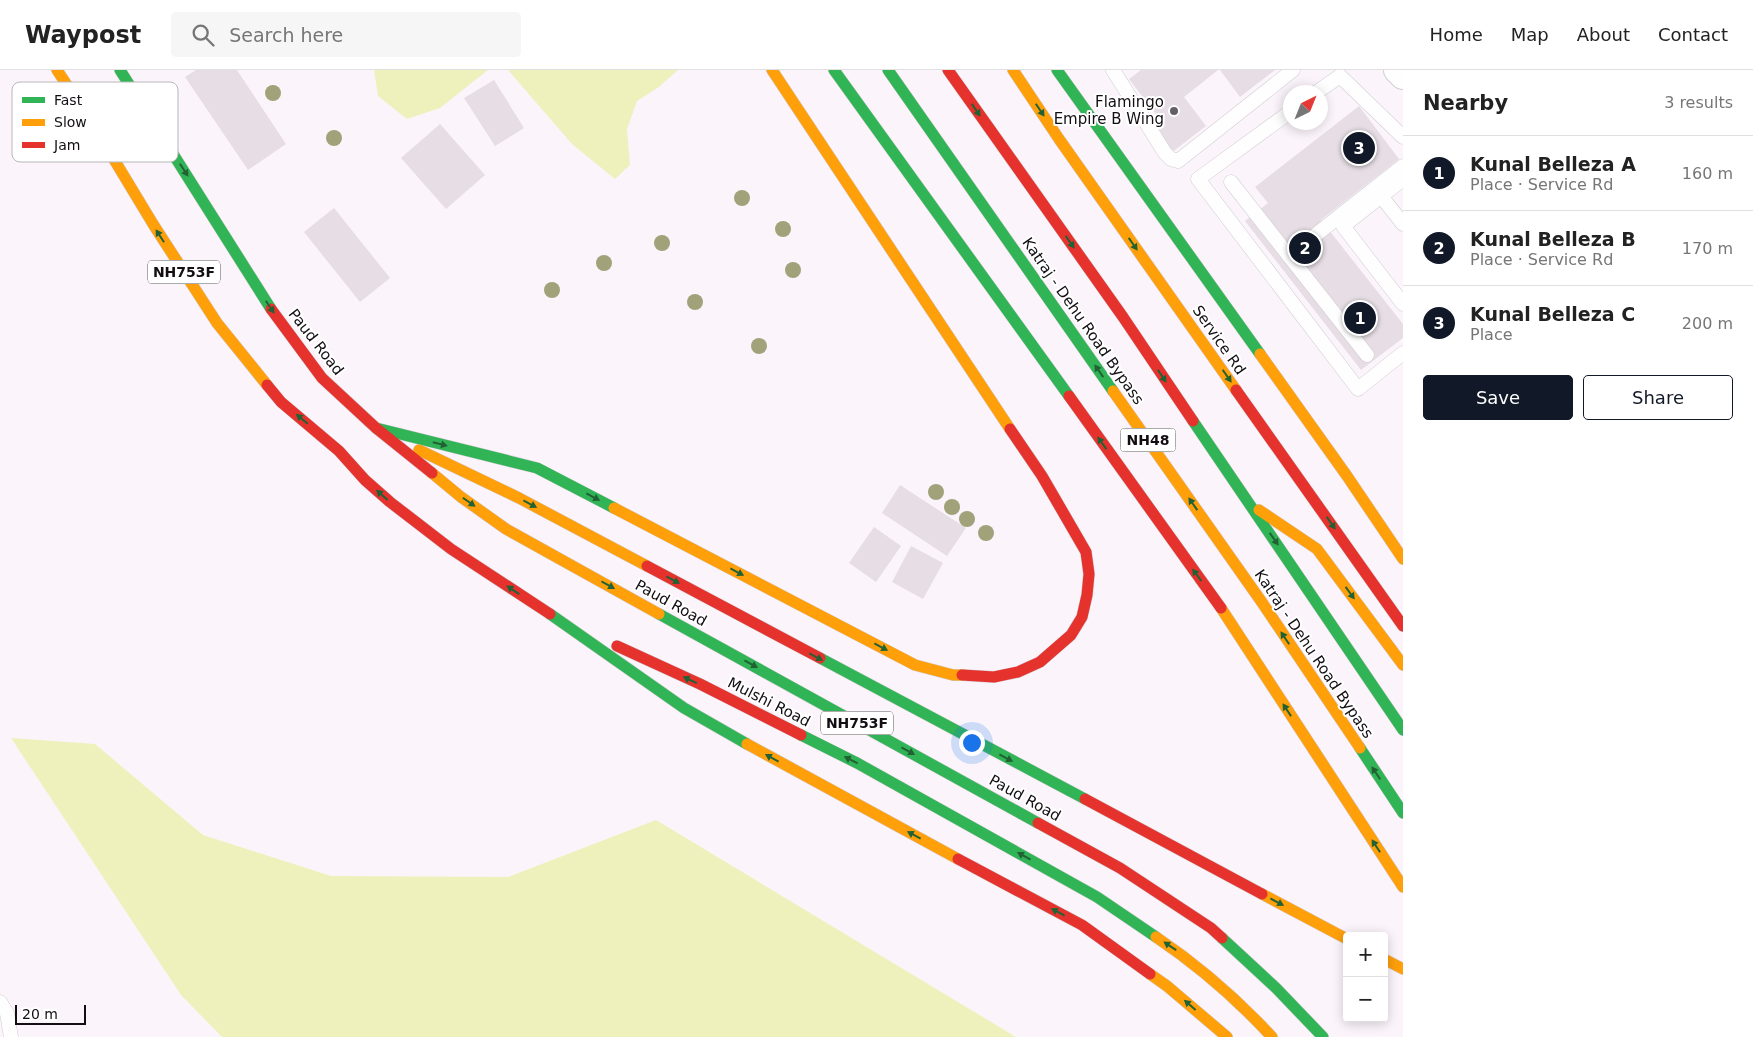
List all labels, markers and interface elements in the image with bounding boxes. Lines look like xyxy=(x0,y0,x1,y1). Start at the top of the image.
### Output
search box xyxy=(171,12,521,57)
text: Waypost xyxy=(25,21,141,49)
icon: search xyxy=(189,21,217,49)
text: Search here xyxy=(229,24,343,46)
text: Home xyxy=(1430,24,1483,45)
text: Map xyxy=(1511,24,1549,45)
text: About xyxy=(1577,24,1630,45)
text: Contact xyxy=(1658,24,1728,45)
legend xyxy=(12,82,178,162)
north arrow xyxy=(1283,85,1328,130)
text: Nearby xyxy=(1423,91,1508,115)
text: Fast xyxy=(54,92,83,108)
place label: Flamingo Empire B Wing xyxy=(1054,93,1164,128)
text: 3 results xyxy=(1664,93,1733,112)
one-way arrow xyxy=(971,103,981,117)
one-way arrow xyxy=(1035,104,1045,117)
marker: Flamingo Empire B Wing xyxy=(1168,105,1180,117)
text: Slow xyxy=(54,114,87,130)
pin: 3 xyxy=(1343,129,1375,167)
text: Jam xyxy=(53,137,80,153)
text: Kunal Belleza A xyxy=(1470,153,1636,175)
one-way arrow xyxy=(179,163,189,177)
text: 1 xyxy=(1433,164,1445,183)
text: 160 m xyxy=(1682,164,1733,183)
text: Place · Service Rd xyxy=(1470,175,1613,194)
text: Kunal Belleza B xyxy=(1470,228,1636,250)
one-way arrow xyxy=(156,229,165,243)
pin: 2 xyxy=(1289,229,1321,267)
street label: Katraj - Dehu Road Bypass xyxy=(1018,234,1148,408)
one-way arrow xyxy=(1065,236,1075,249)
one-way arrow xyxy=(1128,237,1138,250)
text: 2 xyxy=(1433,239,1445,258)
text: 170 m xyxy=(1682,239,1733,258)
text: Place · Service Rd xyxy=(1470,250,1613,269)
road number: NH753F xyxy=(148,260,220,283)
pin: 1 xyxy=(1344,299,1376,337)
one-way arrow xyxy=(266,301,275,314)
street label: Service Rd xyxy=(1189,302,1249,378)
text: Kunal Belleza C xyxy=(1470,303,1635,325)
street label: Paud Road xyxy=(285,305,347,379)
text: 3 xyxy=(1433,314,1445,333)
text: 200 m xyxy=(1682,314,1733,333)
text: Place xyxy=(1470,325,1513,344)
one-way arrow xyxy=(1094,365,1105,378)
one-way arrow xyxy=(1157,369,1167,383)
one-way arrow xyxy=(1222,369,1232,383)
button: Save xyxy=(1423,375,1573,420)
button: Share xyxy=(1583,375,1733,420)
one-way arrow xyxy=(295,414,308,425)
road number: NH48 xyxy=(1120,428,1176,452)
one-way arrow xyxy=(1097,436,1107,450)
one-way arrow xyxy=(433,440,448,448)
one-way arrow xyxy=(376,489,388,501)
one-way arrow xyxy=(586,493,600,501)
one-way arrow xyxy=(462,497,475,508)
one-way arrow xyxy=(1188,498,1198,511)
one-way arrow xyxy=(522,500,537,508)
one-way arrow xyxy=(1326,516,1336,530)
one-way arrow xyxy=(1269,532,1279,546)
street label: Katraj - Dehu Road Bypass xyxy=(1251,566,1377,742)
one-way arrow xyxy=(730,568,744,576)
one-way arrow xyxy=(1192,568,1202,582)
street label: Paud Road xyxy=(632,576,710,630)
one-way arrow xyxy=(666,576,680,584)
one-way arrow xyxy=(602,581,615,590)
one-way arrow xyxy=(507,585,520,595)
one-way arrow xyxy=(1345,586,1355,599)
one-way arrow xyxy=(1280,631,1290,645)
one-way arrow xyxy=(874,643,888,651)
one-way arrow xyxy=(809,653,824,661)
one-way arrow xyxy=(743,660,758,668)
street label: Mulshi Road xyxy=(725,673,813,731)
one-way arrow xyxy=(683,675,697,683)
one-way arrow xyxy=(1282,703,1292,717)
road number: NH753F xyxy=(821,711,893,734)
your location xyxy=(959,730,985,756)
one-way arrow xyxy=(901,746,915,755)
one-way arrow xyxy=(765,753,778,762)
one-way arrow xyxy=(999,754,1014,762)
one-way arrow xyxy=(844,756,859,764)
one-way arrow xyxy=(1371,766,1381,780)
street label: Paud Road xyxy=(986,771,1064,825)
one-way arrow xyxy=(908,831,921,840)
one-way arrow xyxy=(1371,839,1381,853)
one-way arrow xyxy=(1017,852,1030,861)
one-way arrow xyxy=(1270,898,1284,906)
one-way arrow xyxy=(1051,908,1065,916)
map controls xyxy=(1343,932,1388,1022)
button: + xyxy=(1343,932,1388,977)
one-way arrow xyxy=(1164,942,1177,951)
button: − xyxy=(1343,977,1388,1022)
one-way arrow xyxy=(1184,1000,1197,1011)
scale bar xyxy=(15,1002,86,1025)
text: 20 m xyxy=(22,1006,58,1022)

